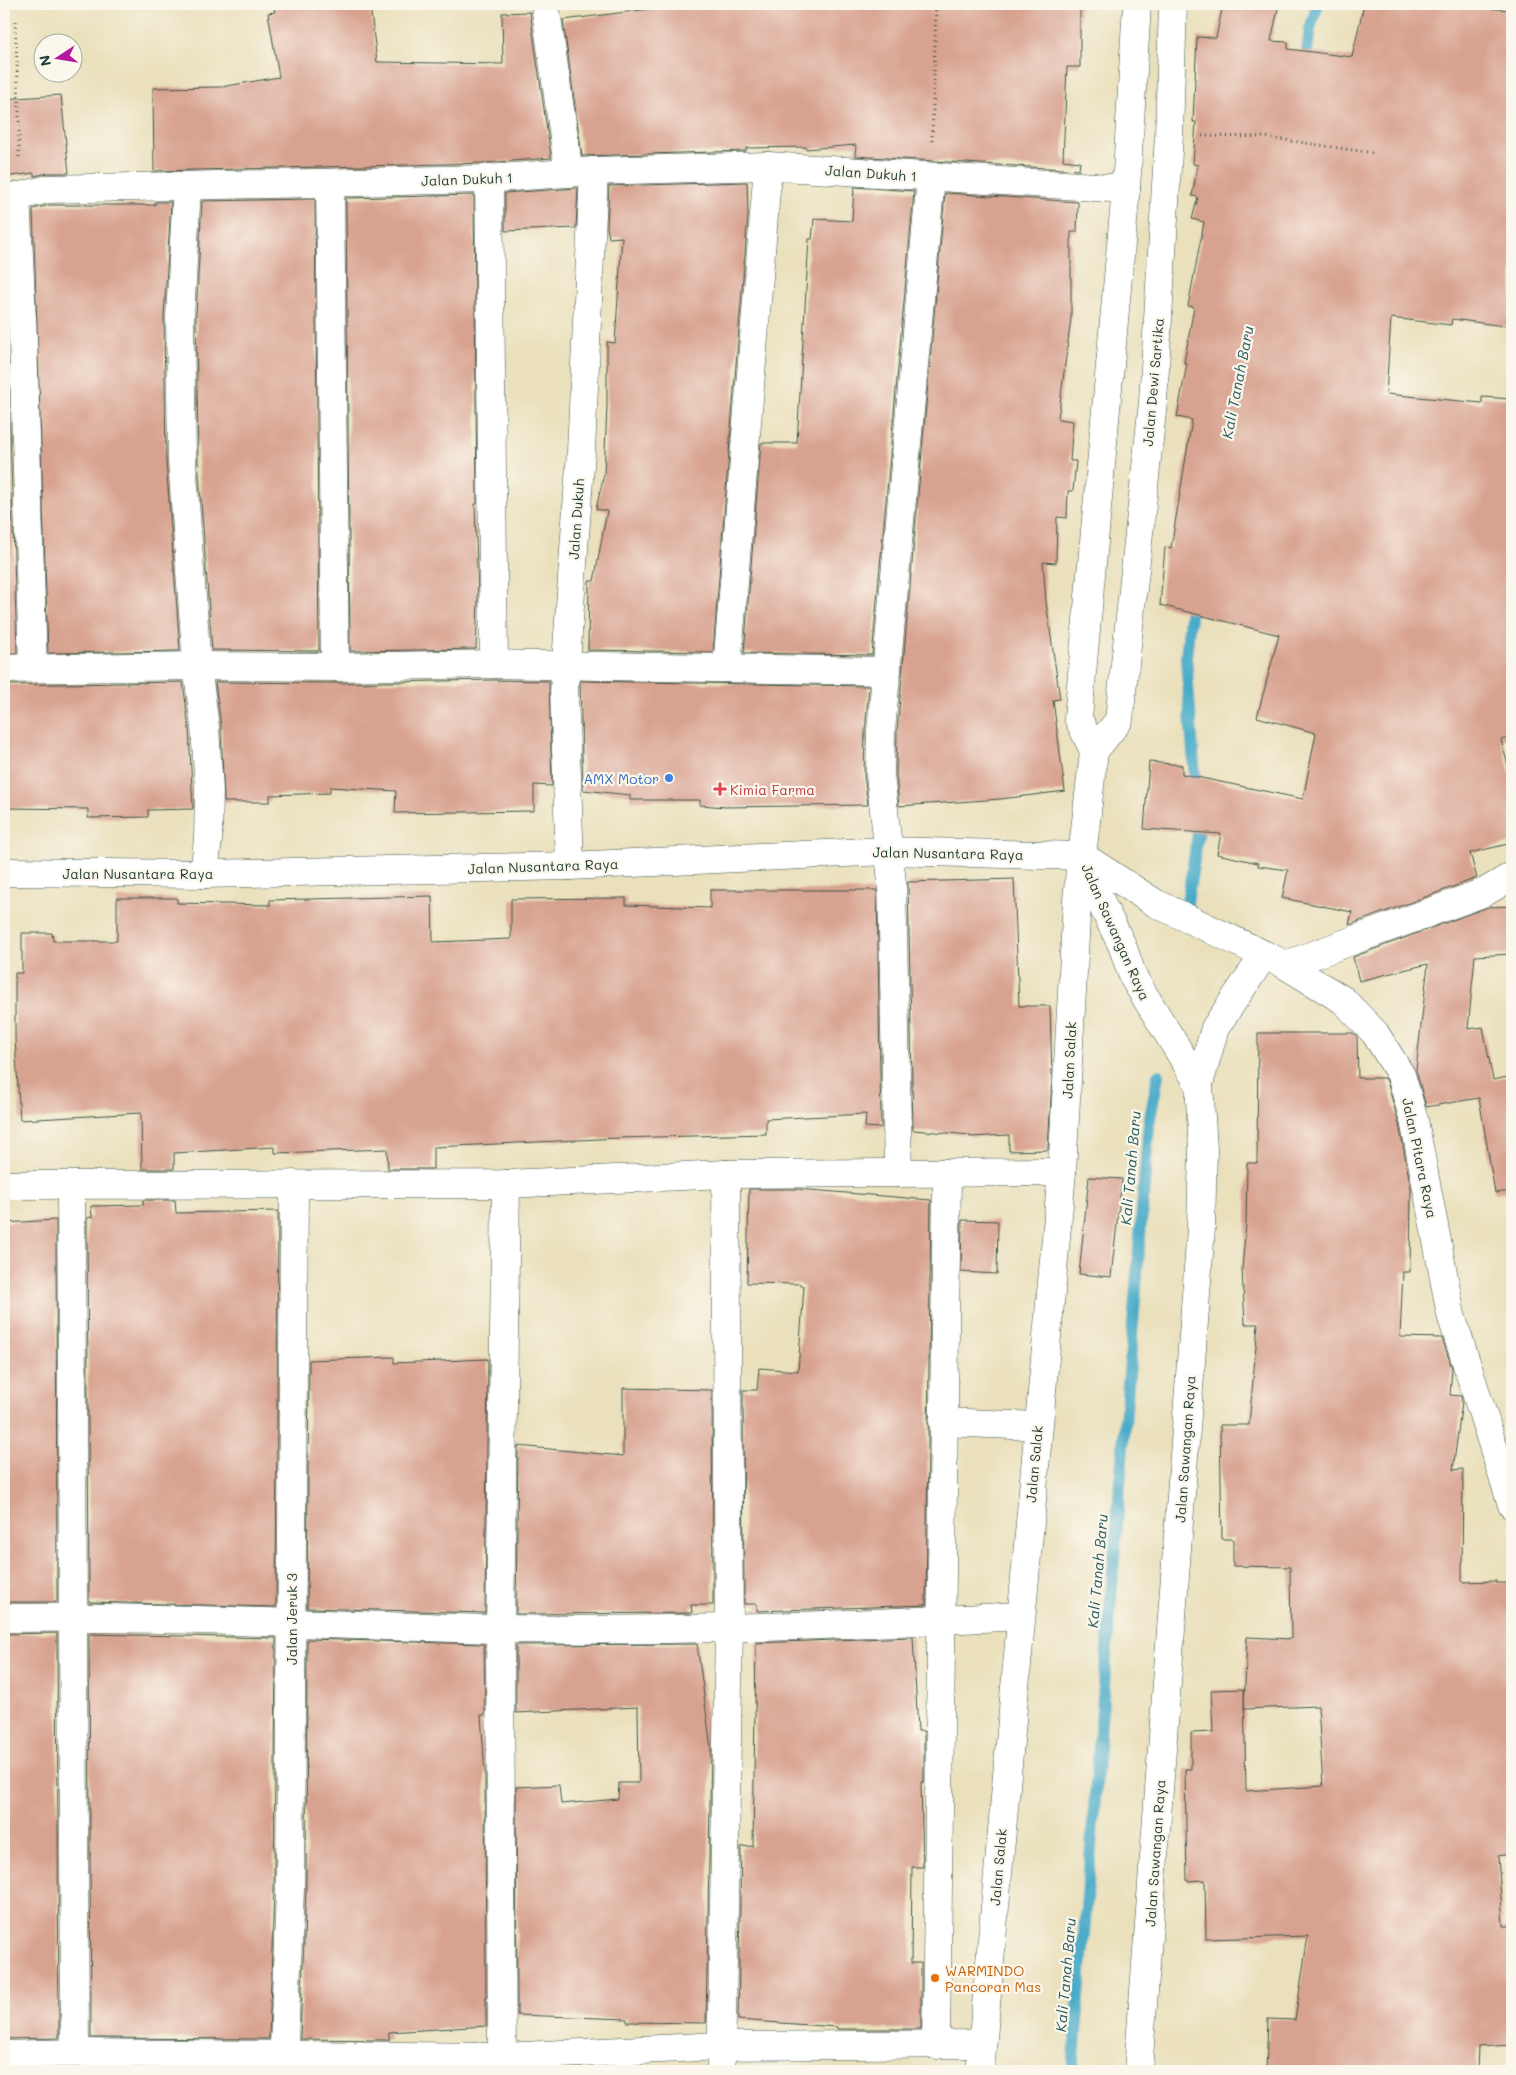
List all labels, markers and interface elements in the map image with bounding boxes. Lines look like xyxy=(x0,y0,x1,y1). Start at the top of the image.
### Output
north arrow xyxy=(32,32,82,82)
text: N xyxy=(34,54,55,68)
street label: Jalan Dukuh 1 xyxy=(825,160,917,186)
street label: Jalan Dukuh 1 xyxy=(421,168,513,190)
street label: Jalan Dewi Sartika xyxy=(1138,317,1168,447)
water label: Kali Tanah Baru xyxy=(1216,324,1258,440)
street label: Jalan Dukuh xyxy=(564,478,588,560)
place label: AMX Motor xyxy=(583,769,659,788)
marker: AMX Motor xyxy=(663,772,675,784)
place label: Kimia Farma xyxy=(730,780,815,799)
marker: Kimia Farma xyxy=(714,783,726,795)
street label: Jalan Nusantara Raya xyxy=(872,842,1024,864)
street label: Jalan Nusantara Raya xyxy=(467,854,619,878)
street label: Jalan Sawangan Raya xyxy=(1077,861,1155,1003)
street label: Jalan Nusantara Raya xyxy=(63,864,214,883)
street label: Jalan Salak xyxy=(1057,1021,1081,1099)
street label: Jalan Pitara Raya xyxy=(1398,1096,1442,1220)
water label: Kali Tanah Baru xyxy=(1115,1110,1145,1226)
street label: Jalan Sawangan Raya xyxy=(1170,1375,1200,1523)
street label: Jalan Salak xyxy=(1021,1425,1047,1503)
water label: Kali Tanah Baru xyxy=(1082,1513,1112,1629)
street label: Jalan Jeruk 3 xyxy=(282,1573,301,1665)
street label: Jalan Sawangan Raya xyxy=(1140,1779,1170,1927)
street label: Jalan Salak xyxy=(985,1828,1011,1906)
water label: Kali Tanah Baru xyxy=(1050,1917,1080,2033)
place label: WARMINDO Pancoran Mas xyxy=(945,1961,1041,1996)
marker: WARMINDO Pancoran Mas xyxy=(929,1972,941,1984)

